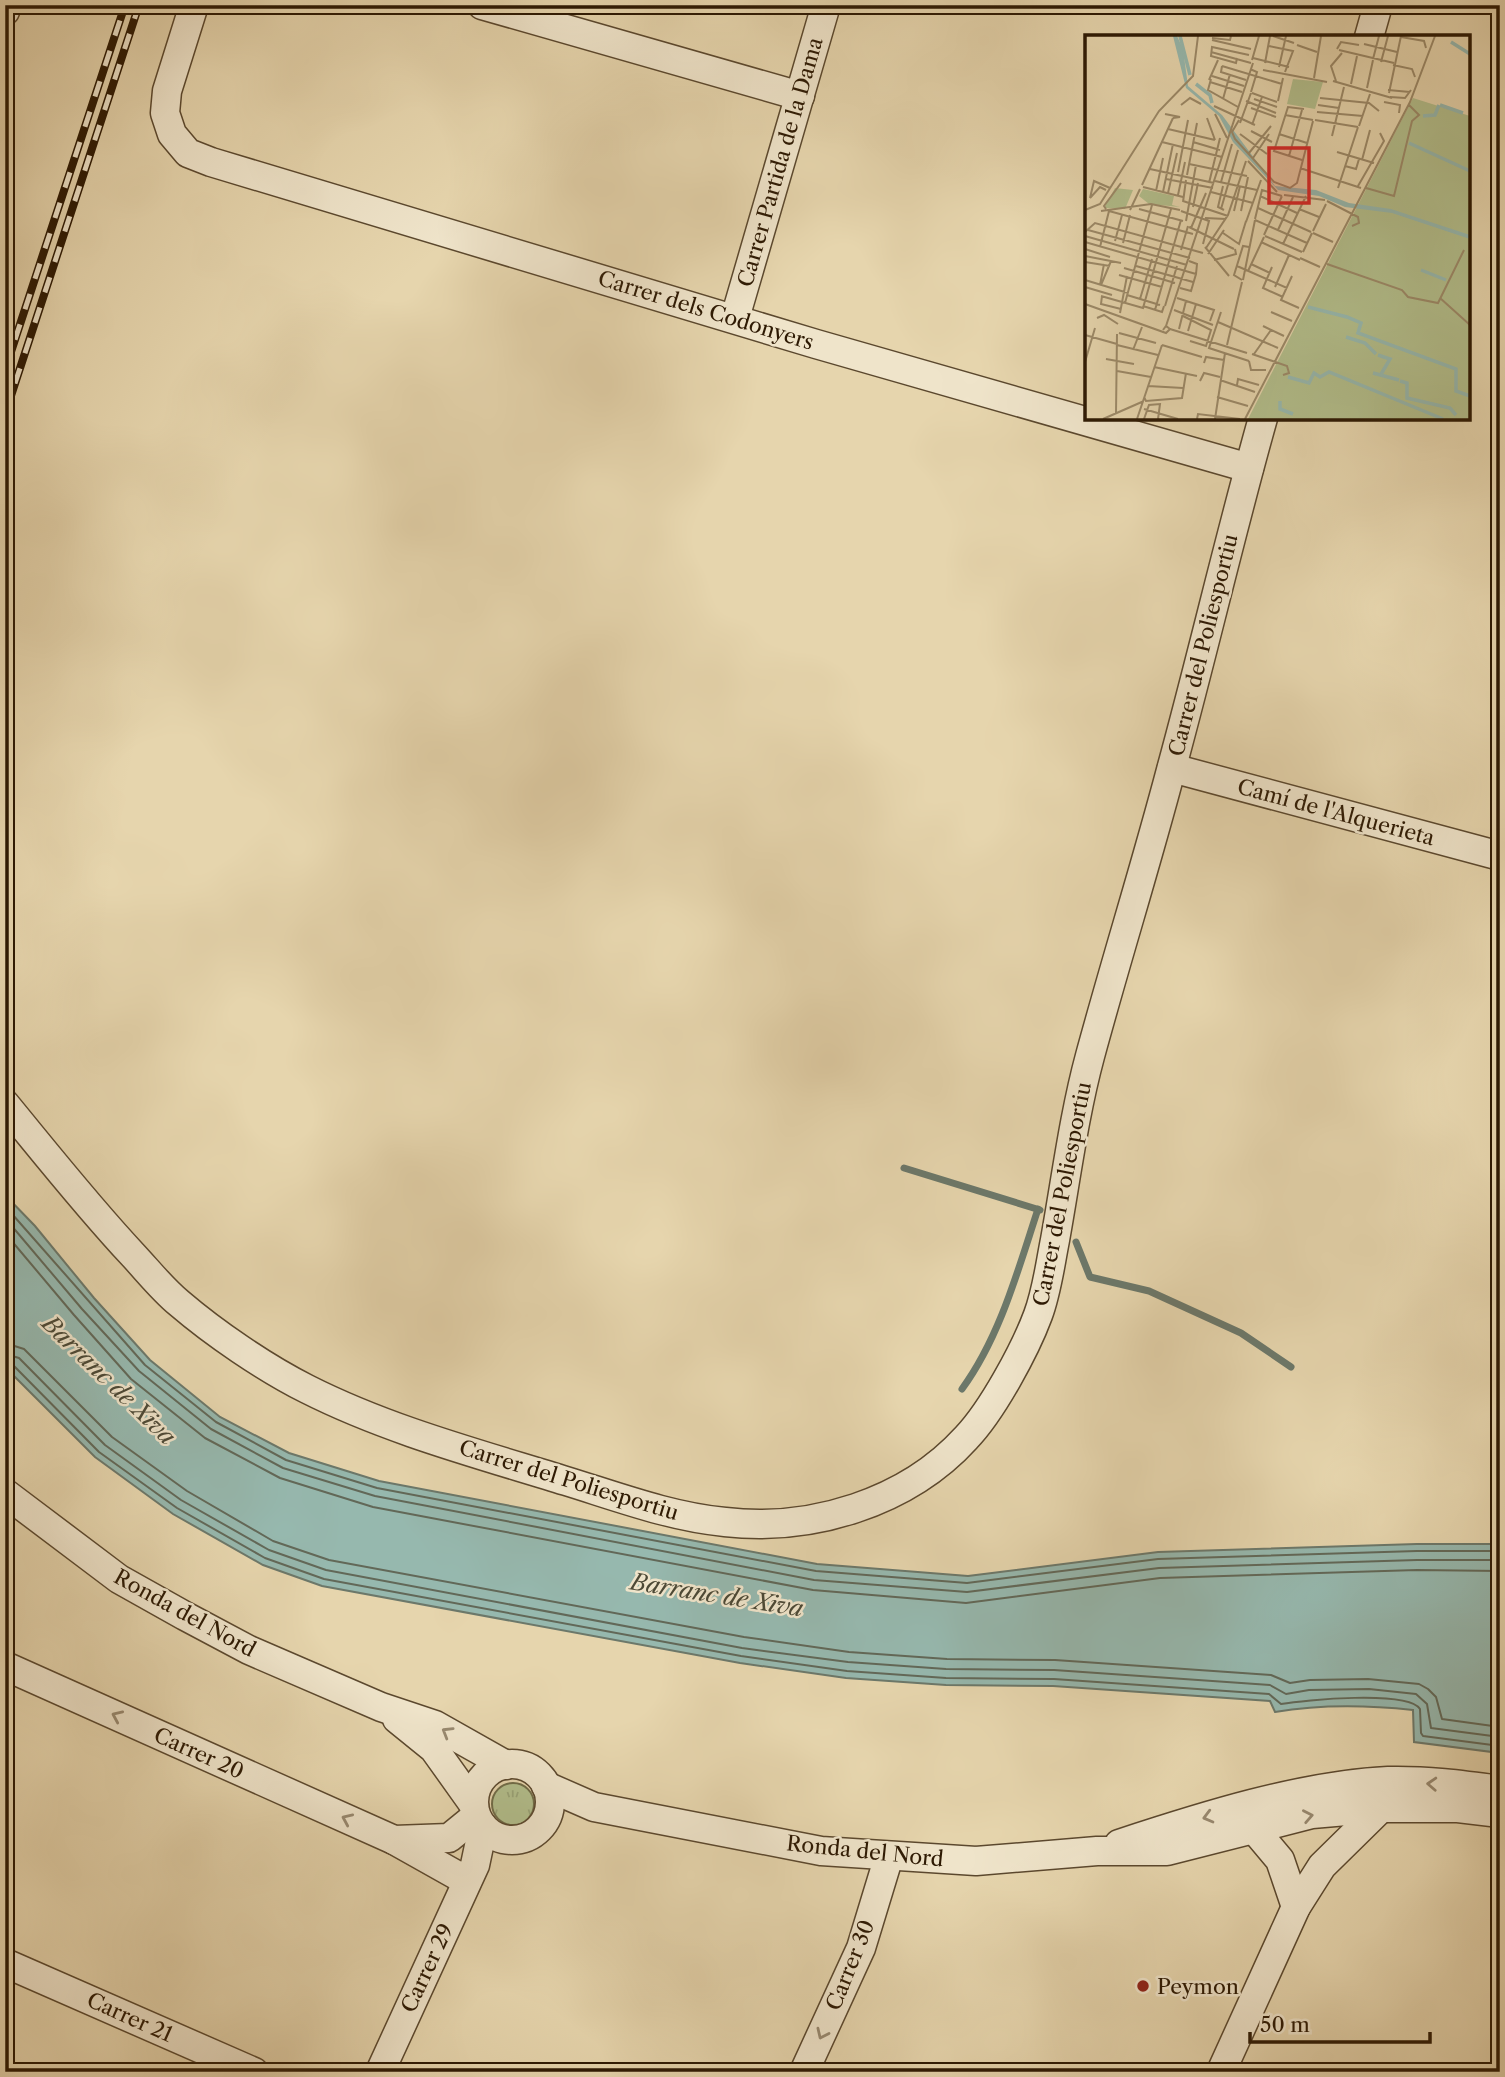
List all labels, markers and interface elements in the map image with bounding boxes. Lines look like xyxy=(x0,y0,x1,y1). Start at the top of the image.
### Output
street label: Carrer Partida de la Dama xyxy=(732,33,828,290)
inset map xyxy=(1085,35,1470,420)
street label: Carrer dels Codonyers xyxy=(595,265,817,355)
street label: Carrer del Poliesportiu xyxy=(1163,531,1243,759)
street label: Camí de l'Alquerieta xyxy=(1235,774,1438,851)
street label: Carrer del Poliesportiu xyxy=(1028,1080,1096,1308)
water label: Barranc de Xiva xyxy=(35,1308,182,1451)
street label: Carrer del Poliesportiu xyxy=(456,1435,682,1525)
street label: Ronda del Nord xyxy=(110,1564,260,1662)
water label: Barranc de Xiva xyxy=(627,1567,806,1623)
one-way arrow xyxy=(112,1710,124,1724)
street label: Carrer 20 xyxy=(150,1722,248,1784)
one-way arrow xyxy=(441,1727,454,1740)
one-way arrow xyxy=(1426,1776,1437,1791)
one-way arrow xyxy=(1203,1809,1215,1823)
one-way arrow xyxy=(1302,1809,1313,1824)
one-way arrow xyxy=(342,1813,354,1827)
street label: Ronda del Nord xyxy=(785,1830,945,1872)
street label: Carrer 30 xyxy=(821,1916,879,2014)
street label: Carrer 29 xyxy=(396,1920,458,2016)
place label: Peymon xyxy=(1157,1974,1239,1999)
marker: Peymon xyxy=(1135,1978,1151,1994)
street label: Carrer 21 xyxy=(83,1987,177,2047)
scale bar xyxy=(1250,2000,1430,2044)
text: 50 m xyxy=(1260,2012,1310,2037)
one-way arrow xyxy=(816,2027,830,2039)

